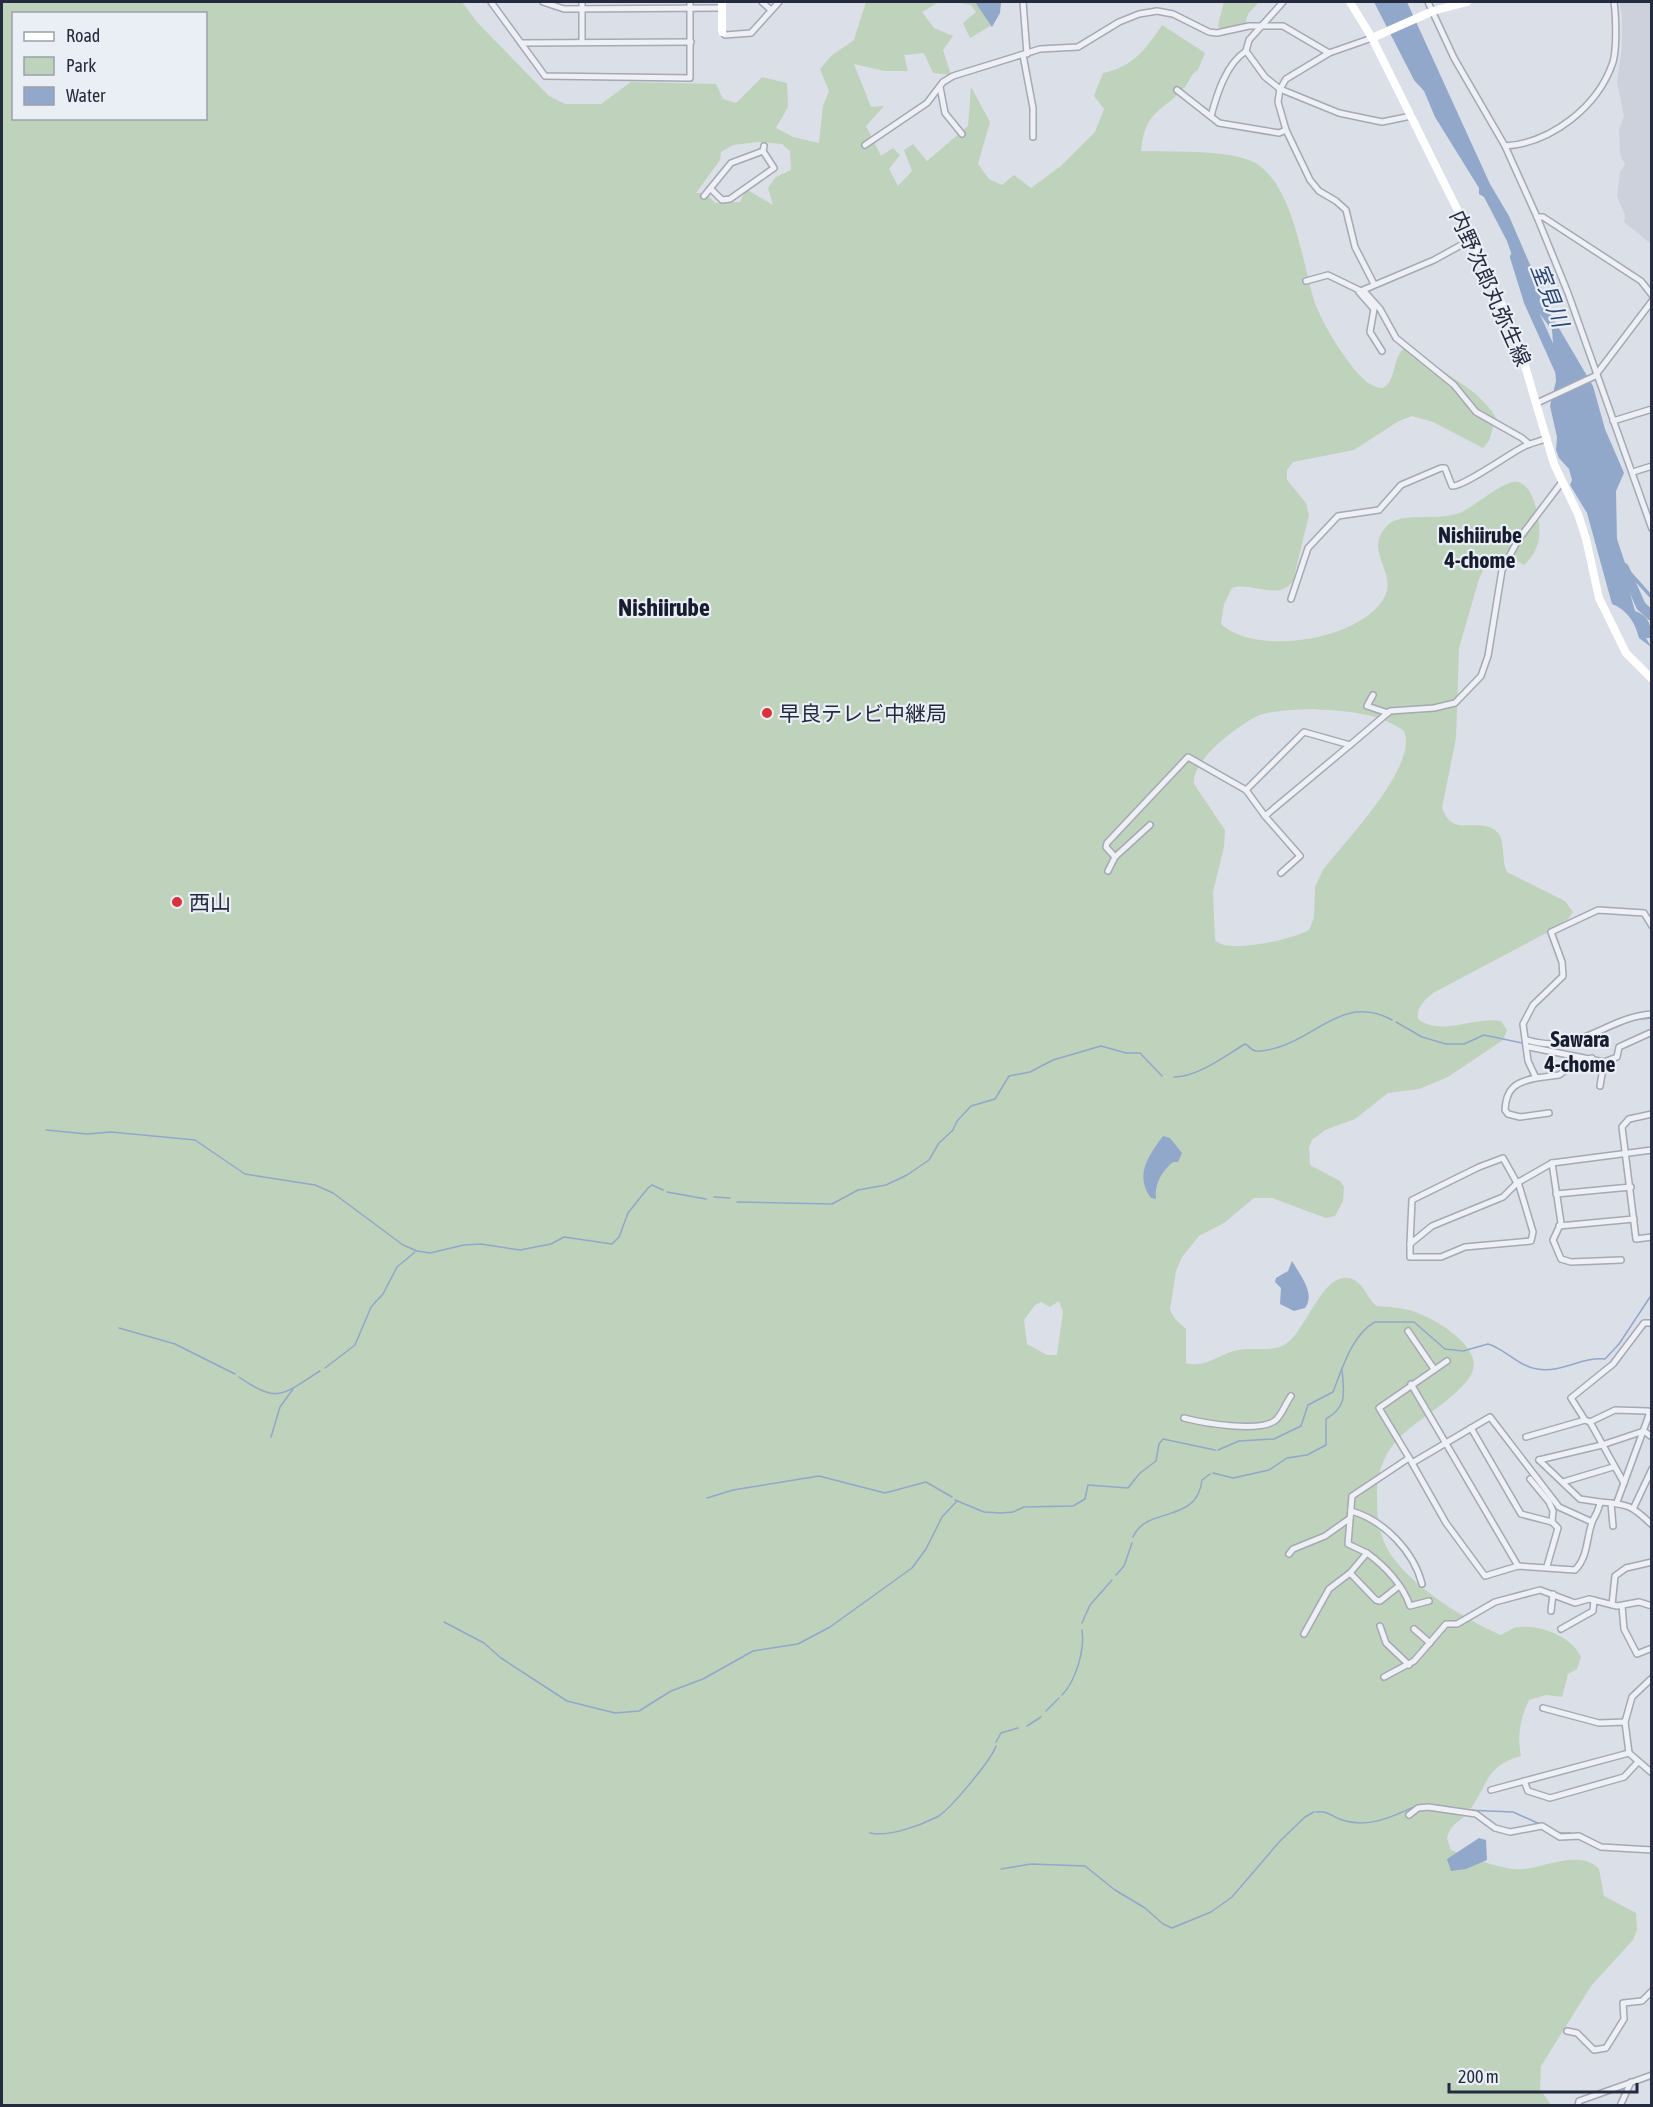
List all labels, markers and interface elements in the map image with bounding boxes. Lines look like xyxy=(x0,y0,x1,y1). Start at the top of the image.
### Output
legend xyxy=(12,12,207,120)
text: Road xyxy=(66,25,100,46)
text: Park xyxy=(66,55,96,76)
text: Water xyxy=(66,85,106,106)
street label: 内野次郎丸弥生線 xyxy=(1446,206,1536,370)
water label: 室見川 xyxy=(1526,260,1575,332)
district label: Nishiirube 4-chome xyxy=(1438,522,1522,573)
district label: Nishiirube xyxy=(618,594,710,621)
place label: 早良テレビ中継局 xyxy=(779,701,947,725)
marker: 早良テレビ中継局 xyxy=(760,706,774,720)
place label: 西山 xyxy=(189,890,231,914)
marker: 西山 xyxy=(170,895,184,909)
district label: Sawara 4-chome xyxy=(1544,1026,1615,1077)
scale bar xyxy=(1449,2056,1636,2094)
text: 200 m xyxy=(1458,2066,1499,2087)

